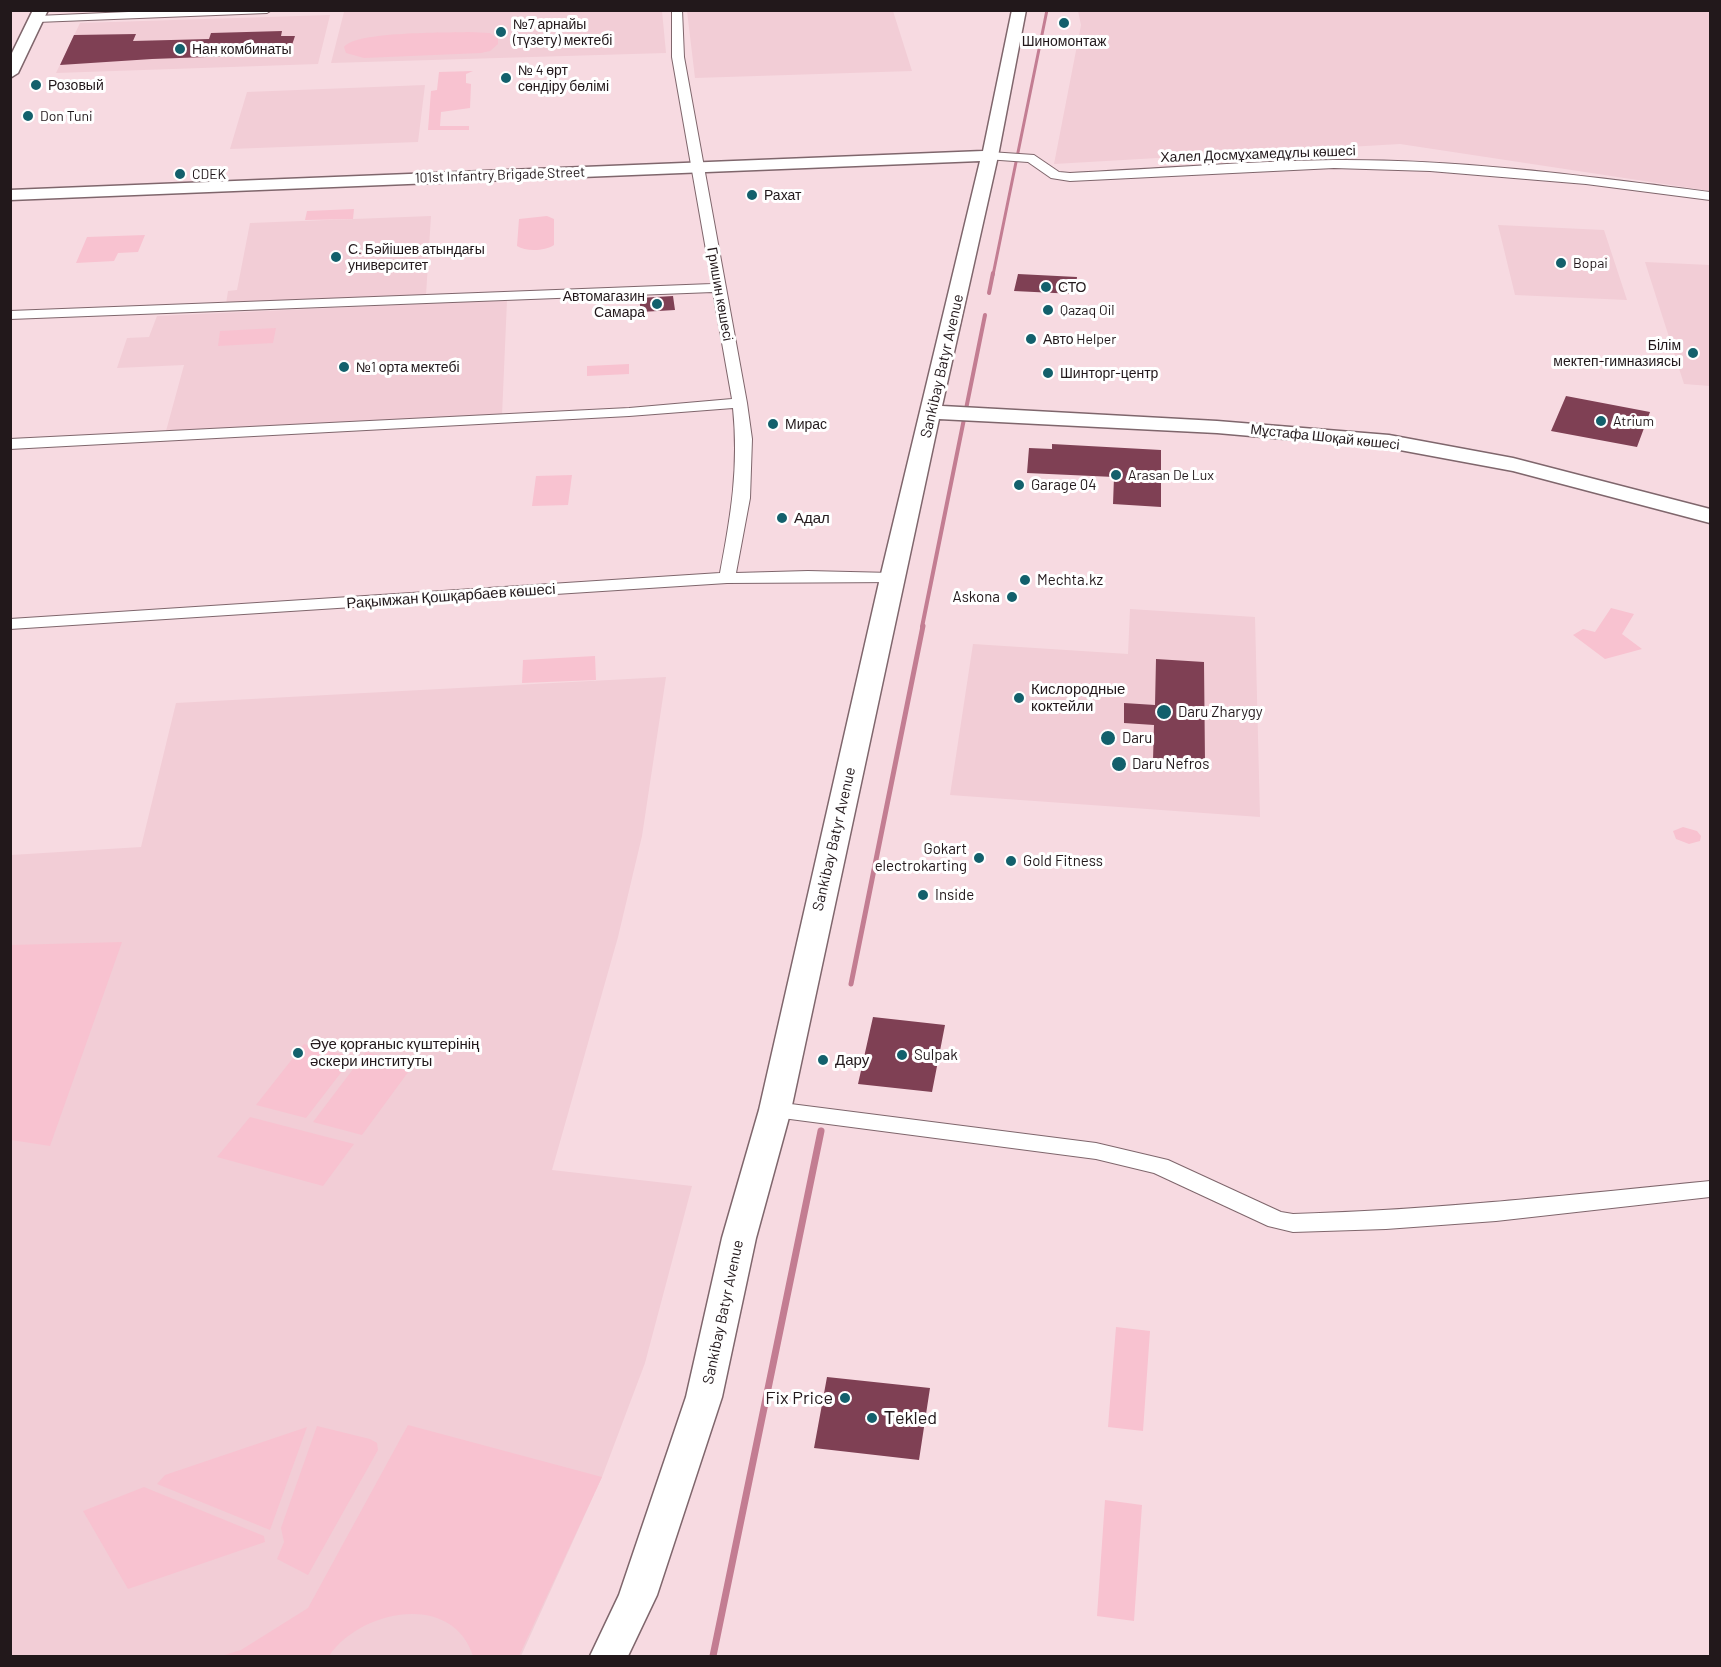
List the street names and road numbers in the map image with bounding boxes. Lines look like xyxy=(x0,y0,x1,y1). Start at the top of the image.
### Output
street label: Халел Досмұхамедұлы көшесі xyxy=(1160,142,1356,166)
street label: 101st Infantry Brigade Street xyxy=(414,164,586,186)
street label: Гришин көшесі xyxy=(703,246,737,342)
street label: Sankibay Batyr Avenue xyxy=(917,292,967,440)
street label: Мұстафа Шоқай көшесі xyxy=(1250,421,1400,453)
street label: Рақымжан Қошқарбаев көшесі xyxy=(346,580,556,612)
street label: Sankibay Batyr Avenue xyxy=(809,765,859,913)
street label: Sankibay Batyr Avenue xyxy=(699,1238,747,1386)

